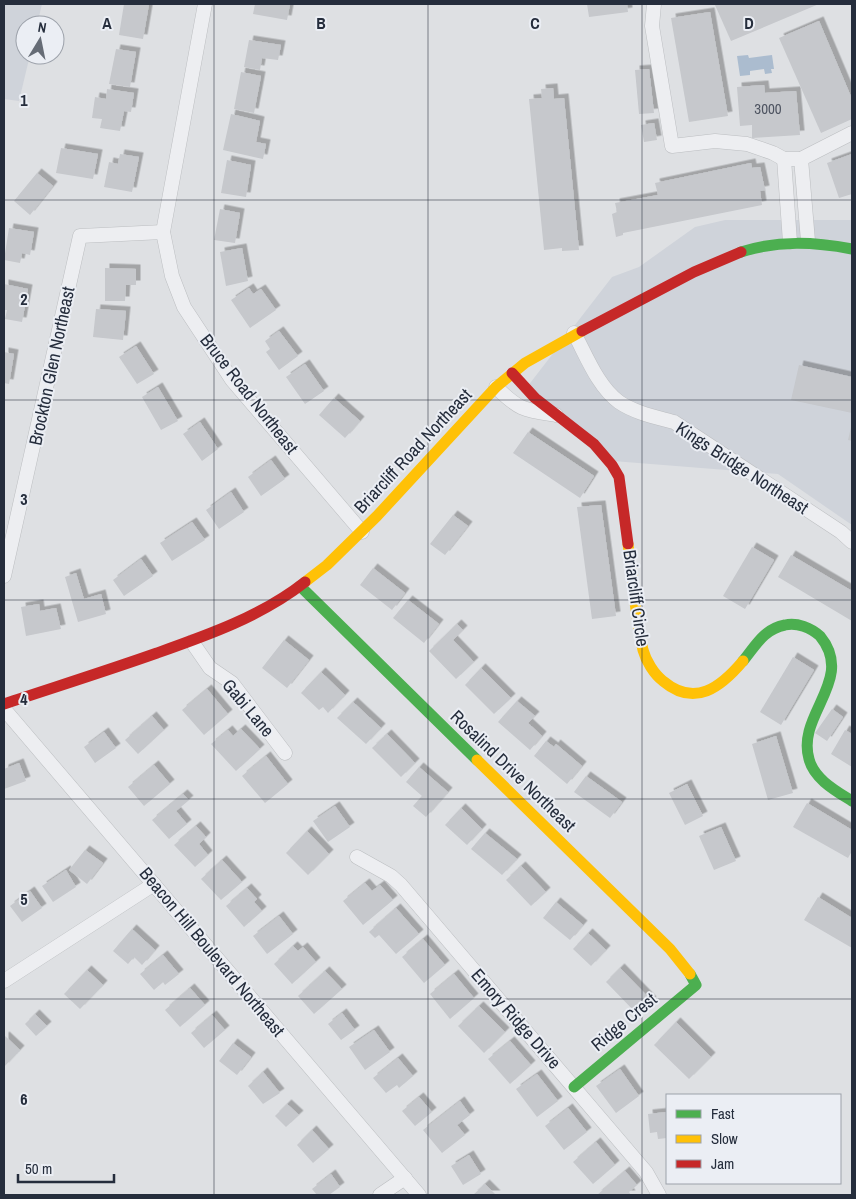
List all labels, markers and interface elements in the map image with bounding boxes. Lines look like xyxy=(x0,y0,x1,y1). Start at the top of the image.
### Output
text: A xyxy=(102,12,112,34)
text: B xyxy=(316,12,326,34)
text: C xyxy=(530,12,540,34)
text: D xyxy=(744,12,754,34)
north arrow xyxy=(15,15,65,65)
text: N xyxy=(37,18,48,37)
text: 1 xyxy=(20,89,28,111)
house number: 3000 xyxy=(754,98,782,119)
street label: Brockton Glen Northeast xyxy=(22,284,81,448)
text: 2 xyxy=(20,288,28,310)
street label: Bruce Road Northeast xyxy=(195,328,304,459)
street label: Briarcliff Road Northeast xyxy=(348,383,477,518)
street label: Kings Bridge Northeast xyxy=(671,415,813,520)
text: 3 xyxy=(20,488,28,510)
street label: Briarcliff Circle xyxy=(617,548,656,648)
street label: Gabi Lane xyxy=(217,673,280,742)
text: 4 xyxy=(20,688,28,710)
street label: Rosalind Drive Northeast xyxy=(445,704,582,837)
street label: Beacon Hill Boulevard Northeast xyxy=(134,862,291,1042)
text: 5 xyxy=(20,888,28,910)
street label: Emory Ridge Drive xyxy=(466,963,567,1074)
street label: Ridge Crest xyxy=(585,987,662,1057)
text: 6 xyxy=(20,1088,28,1110)
legend xyxy=(666,1094,841,1184)
text: Fast xyxy=(711,1103,735,1124)
text: Slow xyxy=(711,1128,738,1149)
scale bar xyxy=(18,1152,114,1184)
text: Jam xyxy=(711,1153,734,1174)
text: 50 m xyxy=(25,1158,52,1179)

